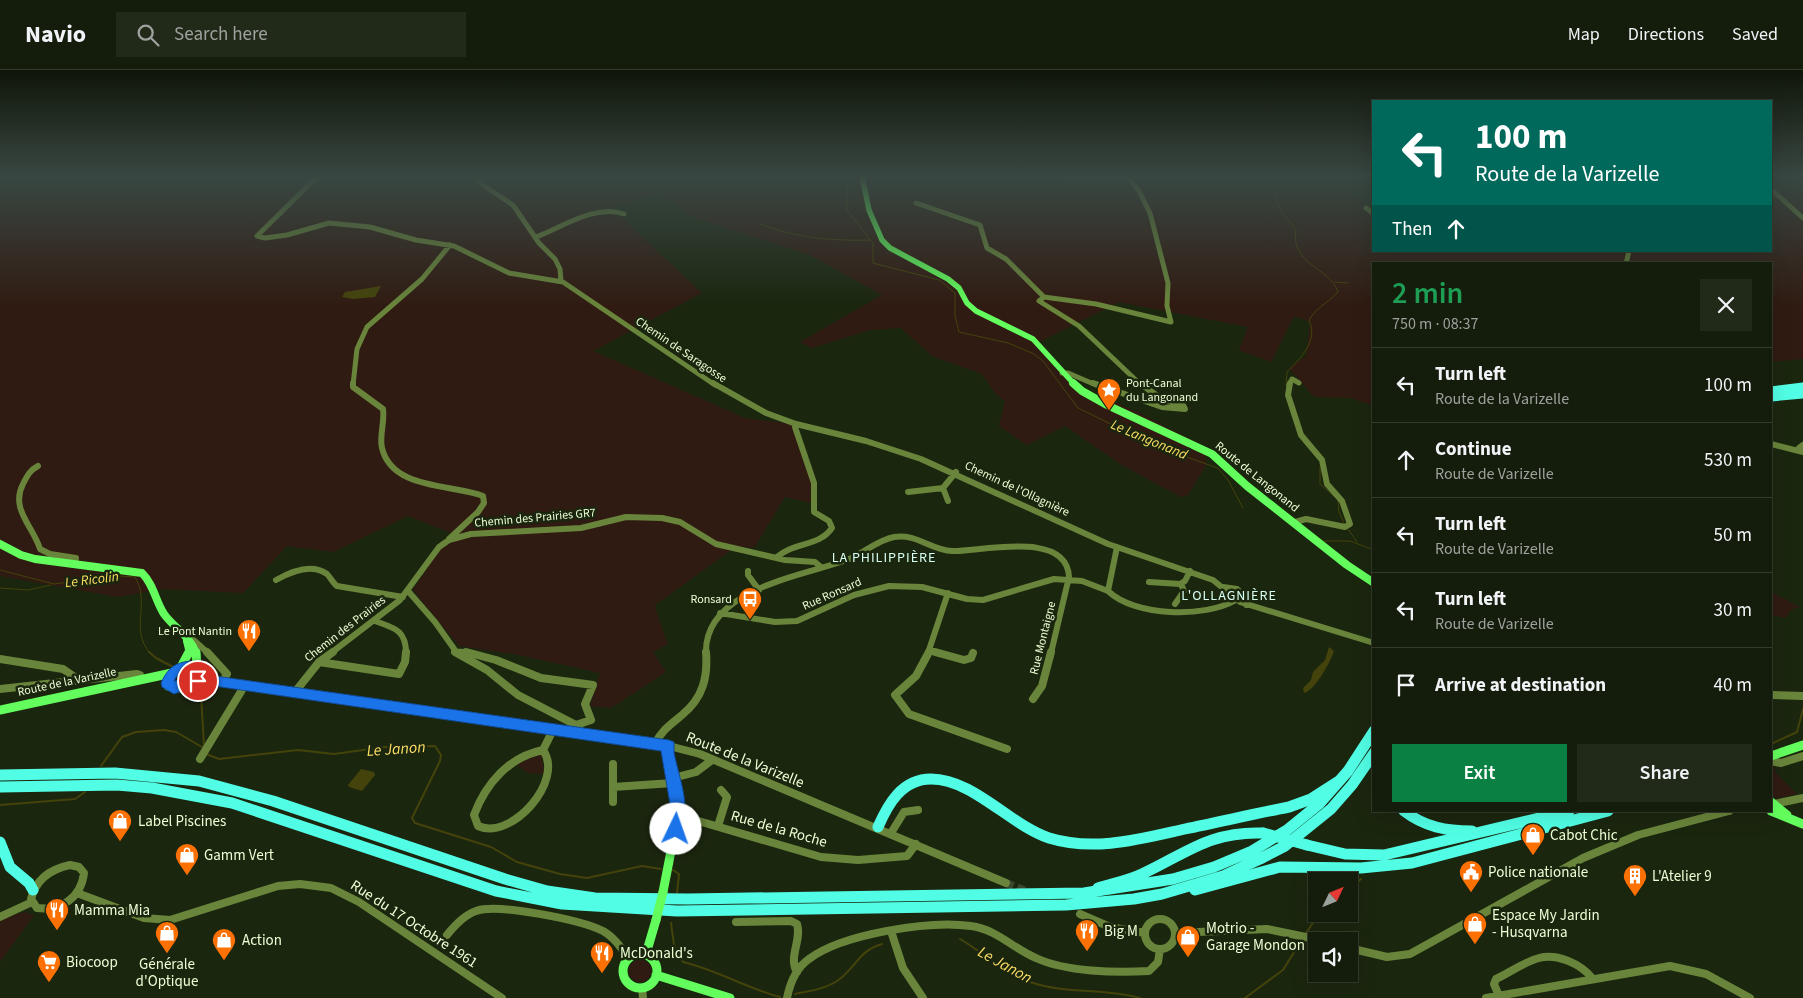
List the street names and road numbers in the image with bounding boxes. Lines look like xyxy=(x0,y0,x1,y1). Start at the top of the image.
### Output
street label: Chemin de Saragosse xyxy=(632,313,730,387)
street label: Route de Langonand xyxy=(1211,438,1303,516)
street label: Chemin de l'Ollagnière xyxy=(962,457,1072,521)
street label: Chemin des Prairies GR7 xyxy=(474,504,596,532)
street label: Rue Ronsard xyxy=(800,573,864,615)
street label: Chemin des Prairies xyxy=(301,592,389,666)
street label: Rue Montaigne xyxy=(1026,600,1060,676)
street label: Route de la Varizelle xyxy=(16,663,118,701)
street label: Route de la Varizelle xyxy=(683,727,807,793)
street label: Rue de la Roche xyxy=(728,805,830,853)
street label: Rue du 17 Octobre 1961 xyxy=(346,875,482,973)

